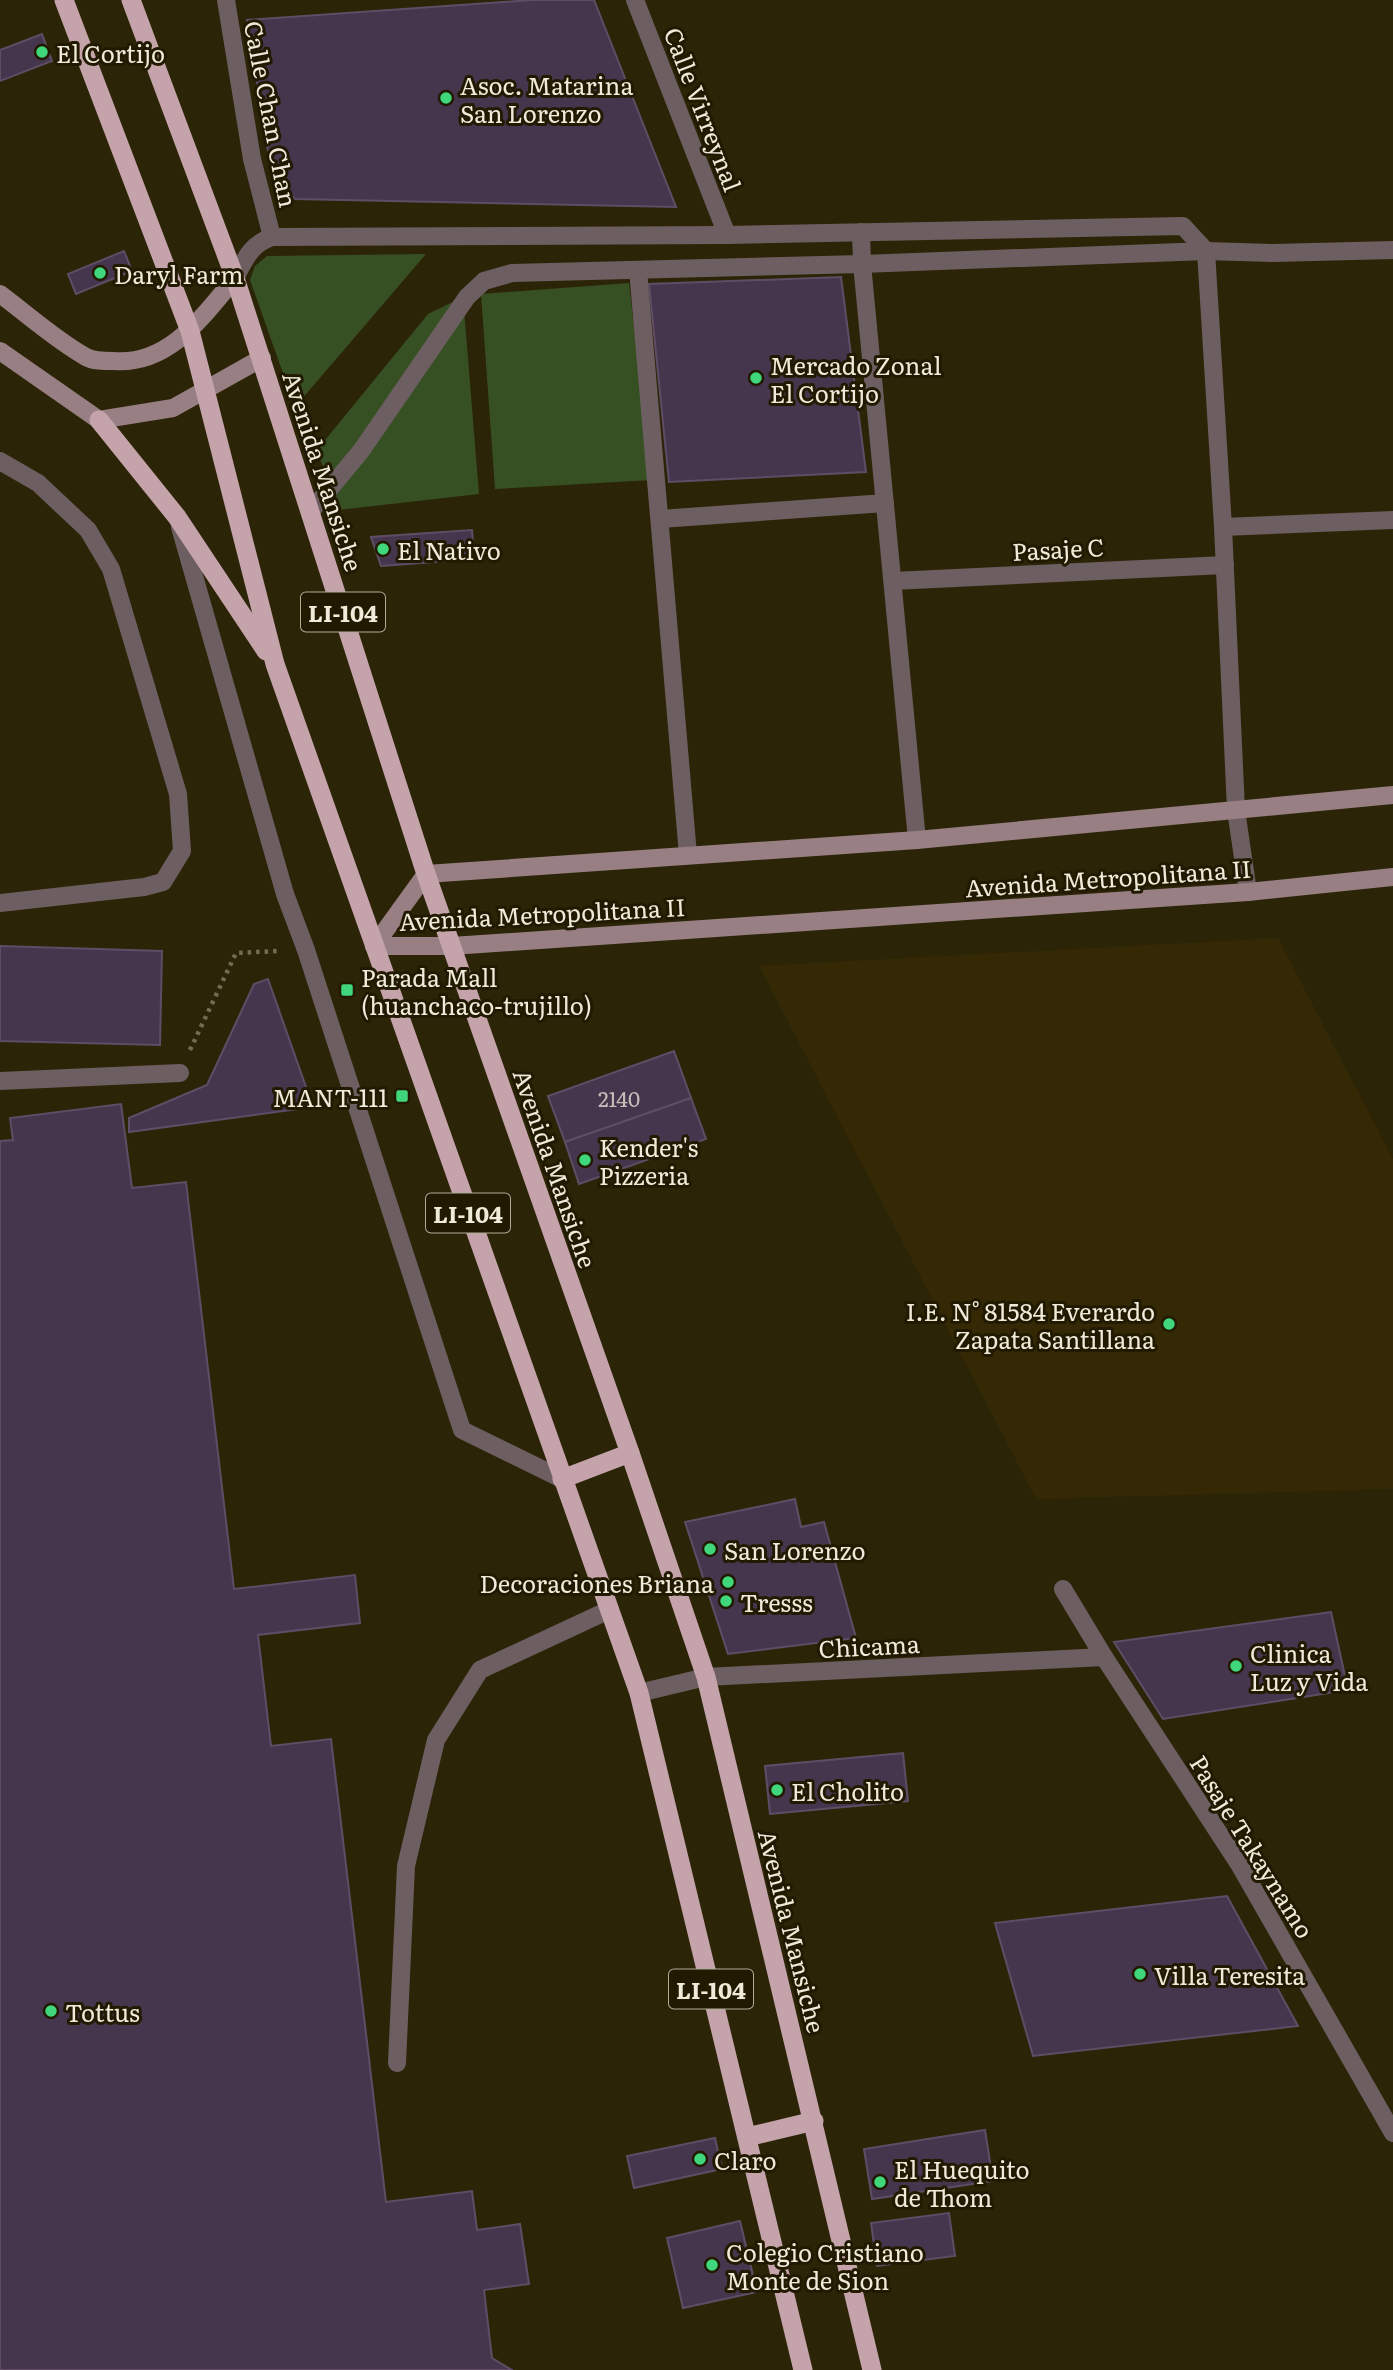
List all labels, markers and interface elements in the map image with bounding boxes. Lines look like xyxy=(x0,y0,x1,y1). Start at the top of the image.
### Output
street label: Calle Chan Chan xyxy=(237,18,307,210)
street label: Calle Virreynal xyxy=(657,22,751,196)
place label: El Cortijo xyxy=(56,35,165,70)
marker: El Cortijo xyxy=(34,44,50,60)
place label: Asoc. Matarina San Lorenzo xyxy=(460,67,634,130)
marker: Asoc. Matarina San Lorenzo xyxy=(438,90,454,106)
place label: Daryl Farm xyxy=(114,256,243,291)
marker: Daryl Farm xyxy=(92,265,108,281)
place label: Mercado Zonal El Cortijo xyxy=(770,347,941,410)
street label: Avenida Mansiche xyxy=(275,366,373,576)
marker: Mercado Zonal El Cortijo xyxy=(748,370,764,386)
street label: Pasaje C xyxy=(1011,528,1105,568)
place label: El Nativo xyxy=(397,532,501,567)
marker: El Nativo xyxy=(375,541,391,557)
road number: LI-104 xyxy=(301,592,385,632)
street label: Avenida Metropolitana II xyxy=(964,850,1252,904)
street label: Avenida Metropolitana II xyxy=(398,888,686,938)
place label: Parada Mall (huanchaco-trujillo) xyxy=(361,959,592,1022)
marker: Parada Mall (huanchaco-trujillo) xyxy=(339,982,355,998)
street label: Avenida Mansiche xyxy=(506,1064,606,1272)
place label: MANT-111 xyxy=(272,1079,388,1114)
house number: 2140 xyxy=(598,1082,640,1113)
marker: MANT-111 xyxy=(394,1088,410,1104)
place label: Kender's Pizzeria xyxy=(599,1129,699,1192)
marker: Kender's Pizzeria xyxy=(577,1152,593,1168)
road number: LI-104 xyxy=(426,1194,510,1232)
place label: I.E. N° 81584 Everardo Zapata Santillana xyxy=(906,1293,1155,1356)
marker: I.E. N° 81584 Everardo Zapata Santillana xyxy=(1161,1316,1177,1332)
place label: San Lorenzo xyxy=(724,1532,866,1567)
marker: San Lorenzo xyxy=(702,1541,718,1557)
place label: Decoraciones Briana xyxy=(479,1565,714,1600)
marker: Decoraciones Briana xyxy=(720,1574,736,1590)
place label: Tresss xyxy=(740,1584,813,1619)
marker: Tresss xyxy=(718,1593,734,1609)
street label: Chicama xyxy=(817,1625,921,1665)
place label: Clinica Luz y Vida xyxy=(1250,1635,1368,1698)
marker: Clinica Luz y Vida xyxy=(1228,1658,1244,1674)
street label: Pasaje Takaynamo xyxy=(1183,1748,1323,1944)
place label: El Cholito xyxy=(791,1773,904,1808)
marker: El Cholito xyxy=(769,1782,785,1798)
street label: Avenida Mansiche xyxy=(751,1826,835,2036)
place label: Villa Teresita xyxy=(1154,1957,1305,1992)
marker: Villa Teresita xyxy=(1132,1966,1148,1982)
road number: LI-104 xyxy=(669,1970,753,2008)
place label: Tottus xyxy=(65,1994,140,2029)
marker: Tottus xyxy=(43,2003,59,2019)
place label: Claro xyxy=(714,2142,776,2177)
marker: Claro xyxy=(692,2151,708,2167)
place label: El Huequito de Thom xyxy=(894,2151,1030,2214)
marker: El Huequito de Thom xyxy=(872,2174,888,2190)
place label: Colegio Cristiano Monte de Sion xyxy=(726,2234,924,2297)
marker: Colegio Cristiano Monte de Sion xyxy=(704,2257,720,2273)

